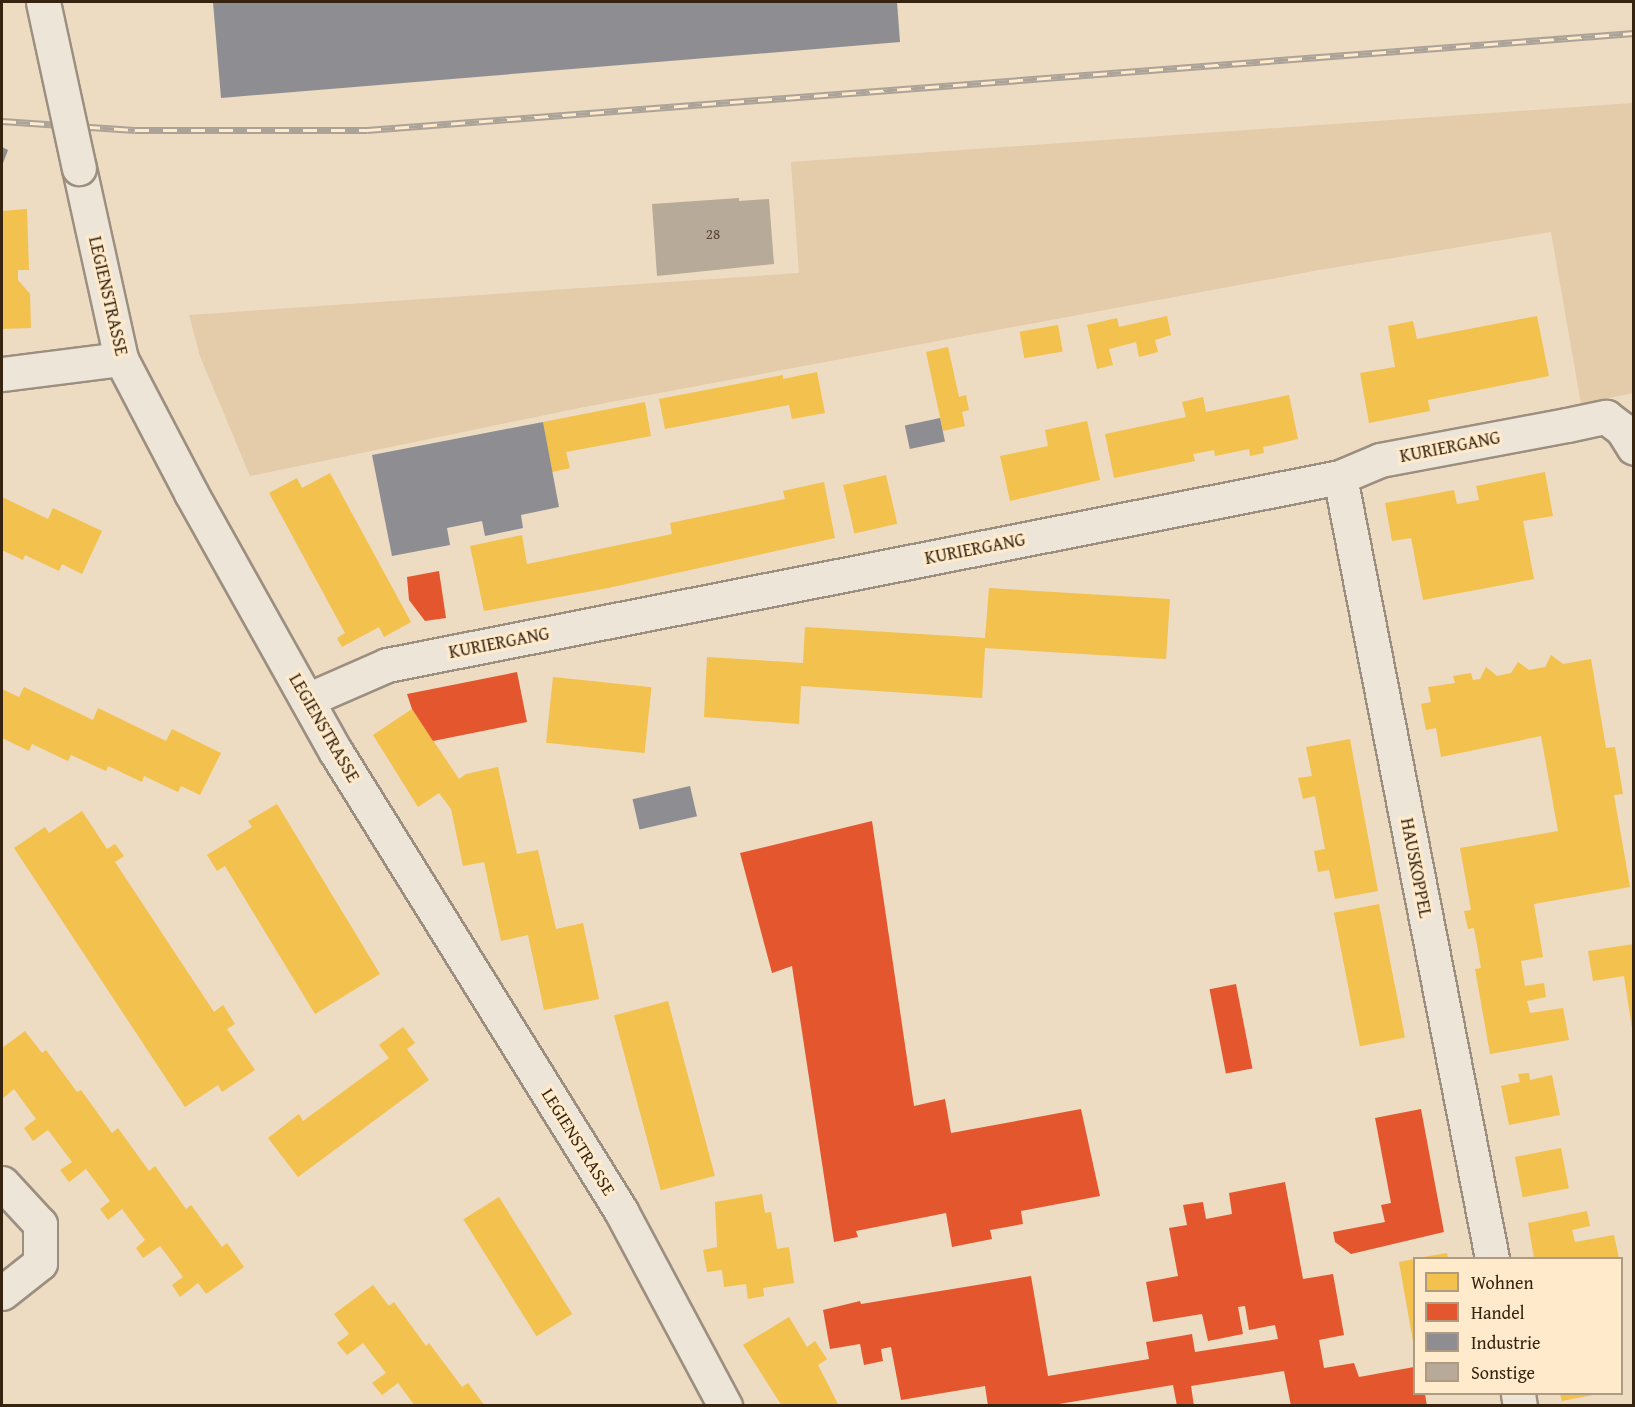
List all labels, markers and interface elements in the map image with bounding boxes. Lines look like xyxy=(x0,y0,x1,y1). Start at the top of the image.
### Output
house number: 28 xyxy=(706,225,720,243)
street label: LEGIENSTRASSE xyxy=(84,234,132,358)
street label: KURIERGANG xyxy=(1398,427,1502,467)
street label: KURIERGANG xyxy=(923,529,1027,569)
street label: KURIERGANG xyxy=(447,623,551,663)
street label: LEGIENSTRASSE xyxy=(284,670,364,786)
street label: HAUSKOPPEL xyxy=(1396,816,1436,920)
street label: LEGIENSTRASSE xyxy=(537,1085,619,1199)
legend xyxy=(1413,1257,1623,1395)
text: Wohnen xyxy=(1471,1269,1534,1296)
text: Handel xyxy=(1471,1299,1525,1326)
text: Industrie xyxy=(1471,1329,1540,1356)
text: Sonstige xyxy=(1471,1359,1535,1386)

